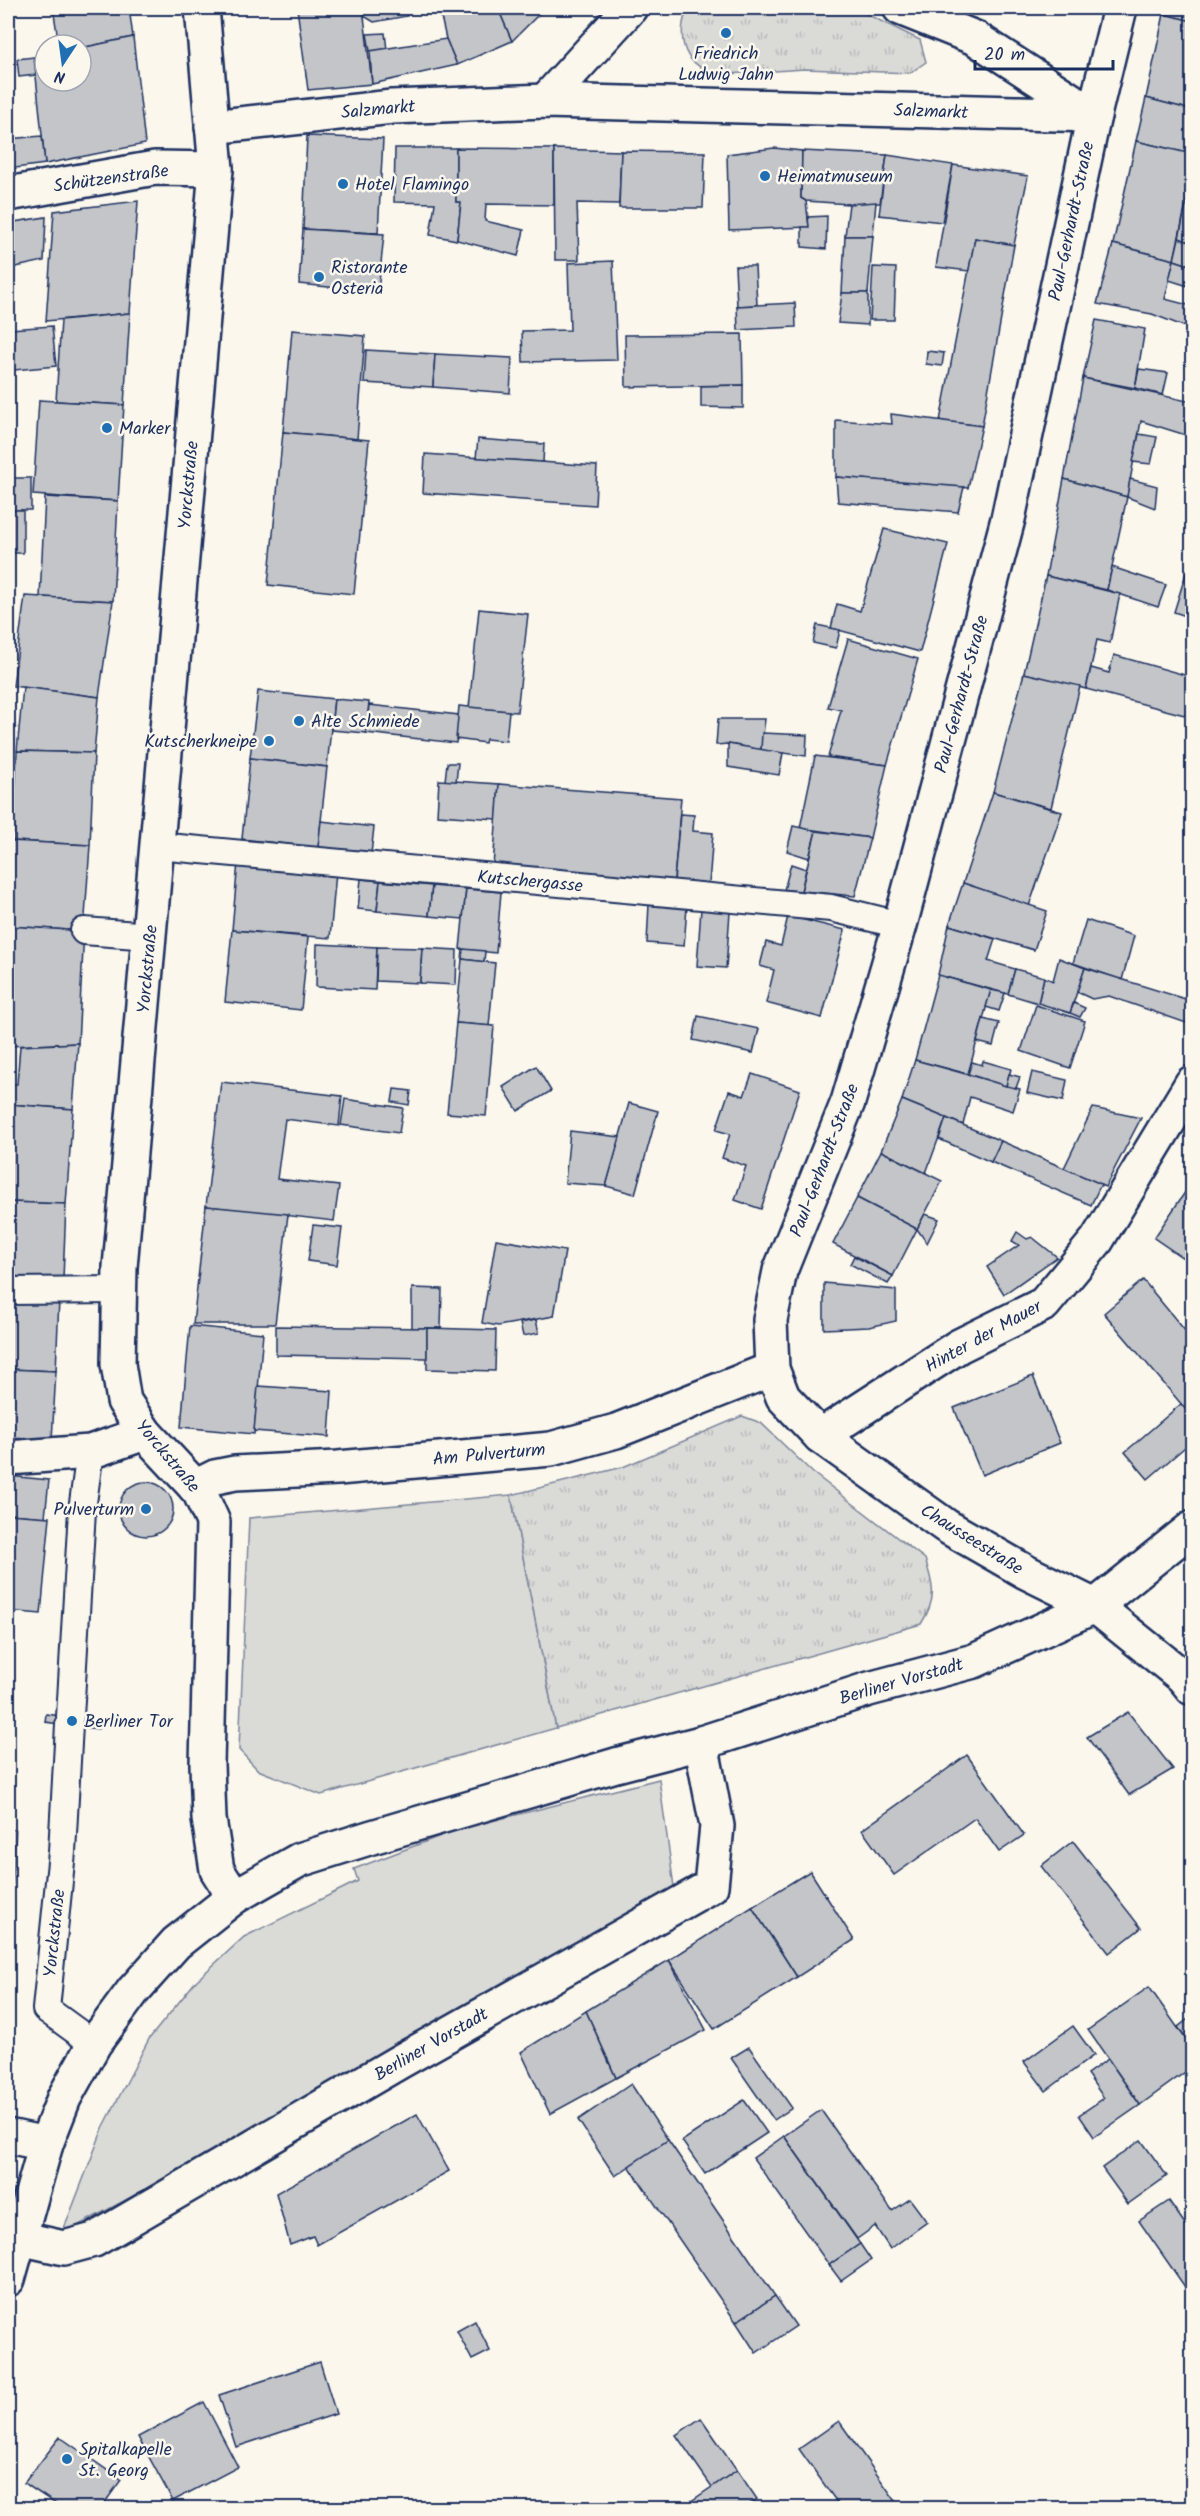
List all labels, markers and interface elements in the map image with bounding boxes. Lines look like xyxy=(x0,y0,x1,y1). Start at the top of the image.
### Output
marker: Friedrich Ludwig Jahn xyxy=(719,26,733,40)
north arrow xyxy=(33,33,93,93)
scale bar xyxy=(975,33,1113,71)
place label: Friedrich Ludwig Jahn xyxy=(678,40,774,90)
text: 20 m xyxy=(984,41,1025,70)
text: N xyxy=(52,63,68,89)
street label: Salzmarkt xyxy=(340,93,418,128)
street label: Salzmarkt xyxy=(893,97,970,128)
street label: Paul-Gerhardt-Straße xyxy=(1041,139,1104,304)
street label: Schützenstraße xyxy=(52,157,171,202)
place label: Heimatmuseum xyxy=(777,163,893,192)
marker: Heimatmuseum xyxy=(758,169,772,183)
place label: Hotel Flamingo xyxy=(355,171,469,200)
marker: Hotel Flamingo xyxy=(336,177,350,191)
place label: Ristorante Osteria xyxy=(331,254,408,304)
marker: Ristorante Osteria xyxy=(312,270,326,284)
place label: Marker xyxy=(119,415,171,444)
marker: Marker xyxy=(100,421,114,435)
street label: Yorckstraße xyxy=(171,440,208,531)
street label: Paul-Gerhardt-Straße xyxy=(927,612,997,777)
place label: Alte Schmiede xyxy=(311,708,420,737)
marker: Alte Schmiede xyxy=(292,714,306,728)
place label: Kutscherkneipe xyxy=(144,728,257,757)
marker: Kutscherkneipe xyxy=(262,734,276,748)
street label: Kutschergasse xyxy=(476,863,584,902)
street label: Yorckstraße xyxy=(130,924,167,1015)
street label: Paul-Gerhardt-Straße xyxy=(783,1080,868,1242)
street label: Hinter der Mauer xyxy=(920,1293,1048,1381)
street label: Yorckstraße xyxy=(127,1414,206,1500)
street label: Am Pulverturm xyxy=(432,1436,547,1475)
place label: Pulverturm xyxy=(54,1496,134,1525)
street label: Chausseestraße xyxy=(914,1497,1028,1583)
marker: Pulverturm xyxy=(139,1502,153,1516)
street label: Berliner Vorstadt xyxy=(836,1651,968,1714)
place label: Berliner Tor xyxy=(84,1708,174,1737)
marker: Berliner Tor xyxy=(65,1714,79,1728)
street label: Yorckstraße xyxy=(36,1888,75,1979)
street label: Berliner Vorstadt xyxy=(369,2000,495,2090)
place label: Spitalkapelle St. Georg xyxy=(79,2436,172,2486)
marker: Spitalkapelle St. Georg xyxy=(60,2452,74,2466)

